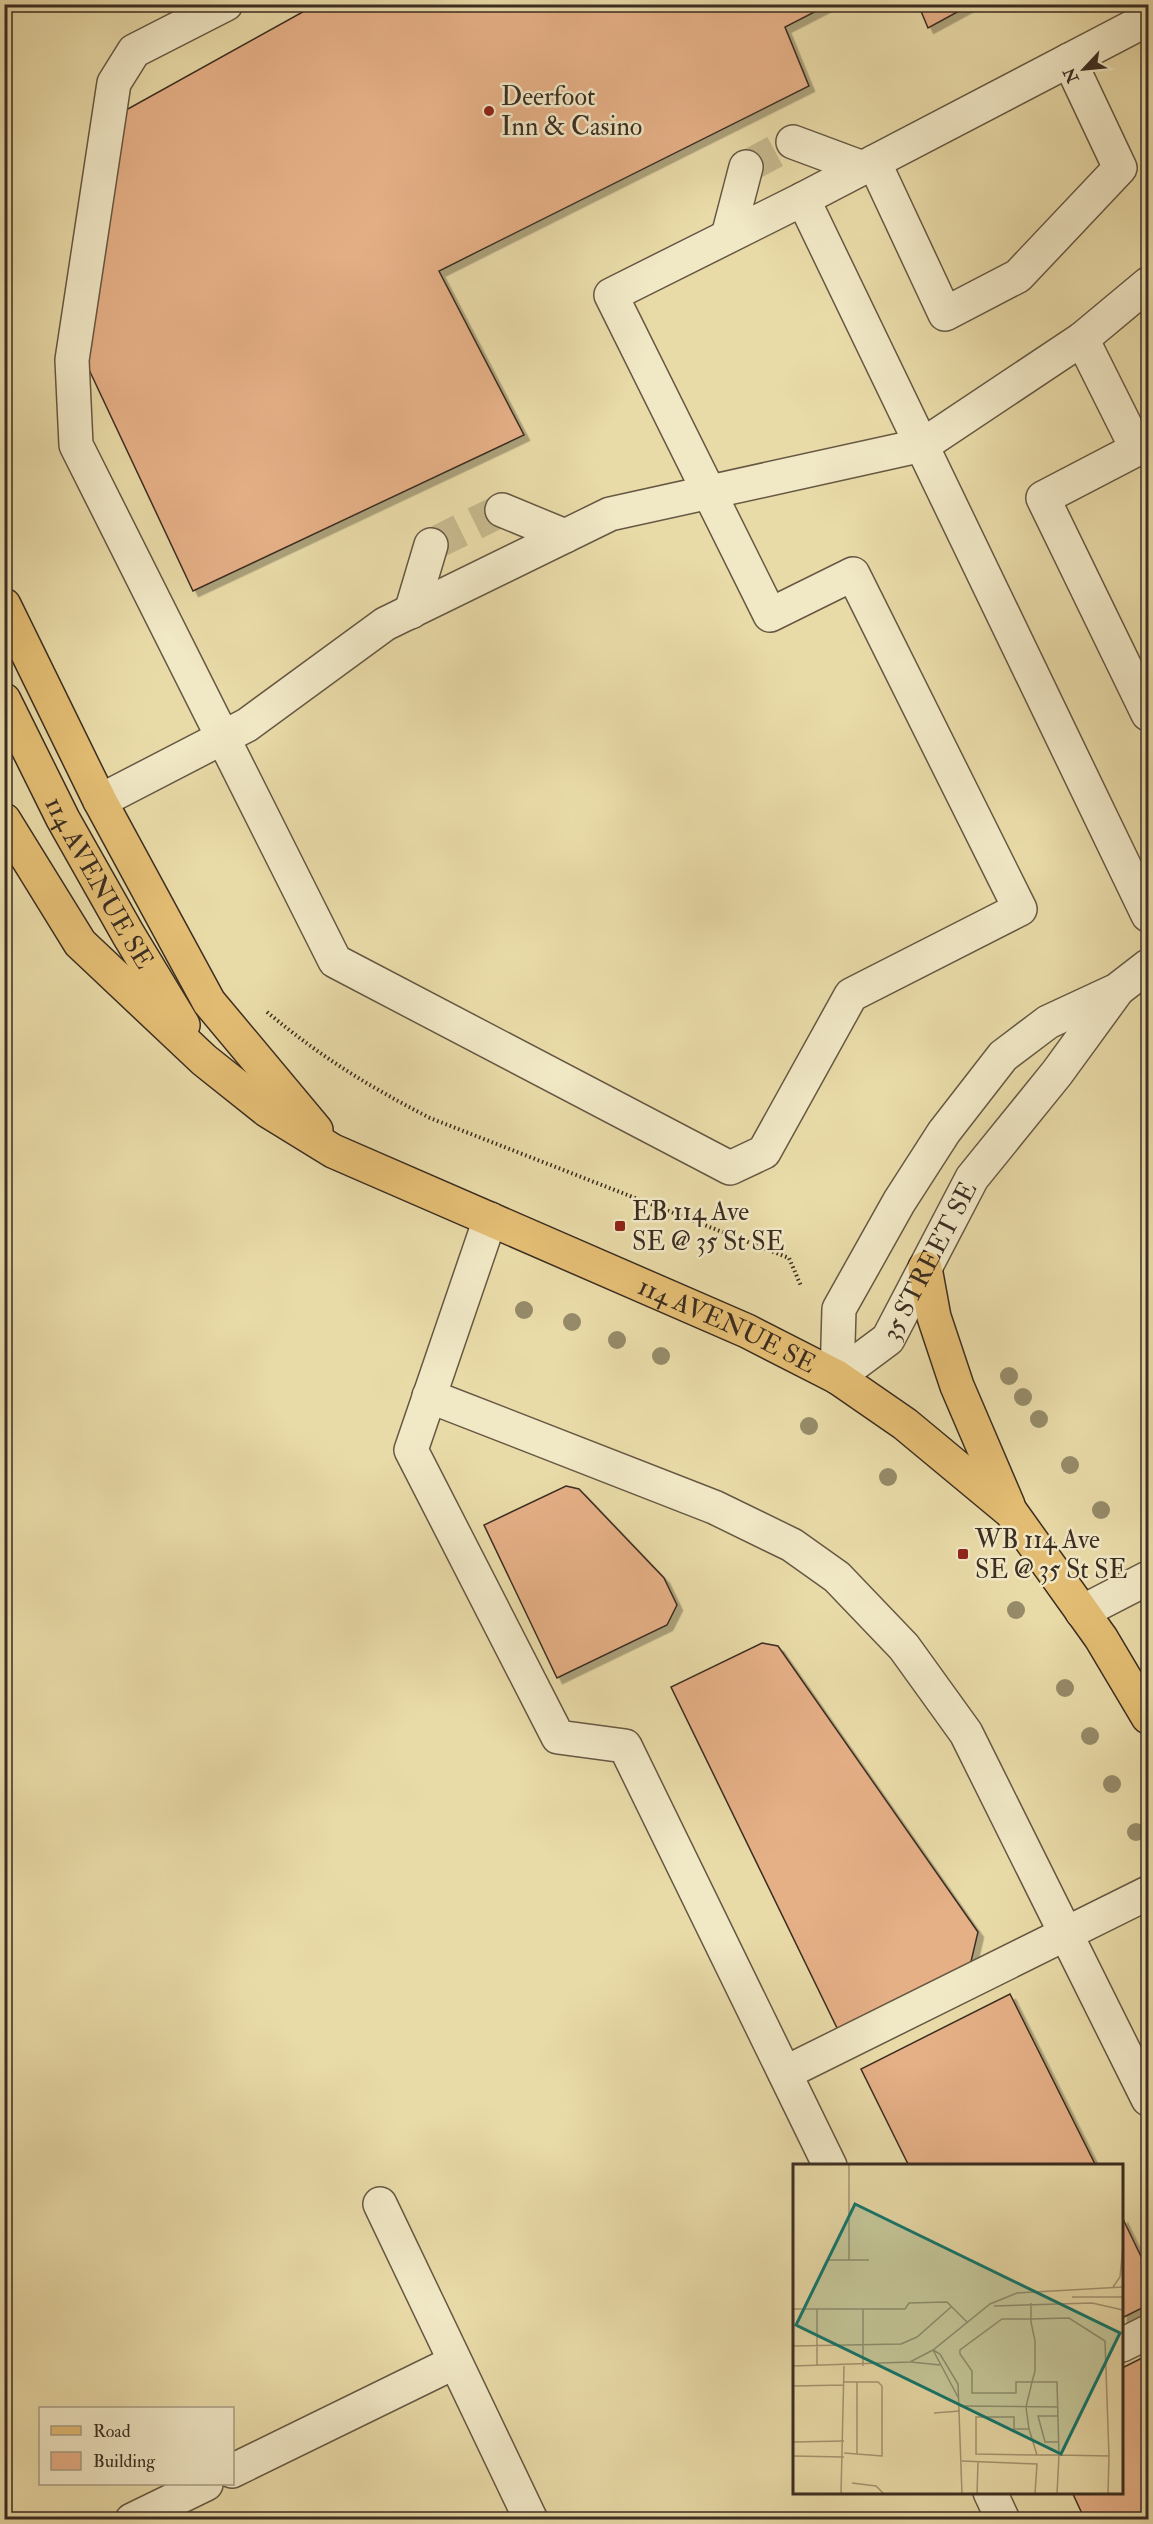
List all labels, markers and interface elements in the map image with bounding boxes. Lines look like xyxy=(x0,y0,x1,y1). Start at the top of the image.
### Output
north arrow xyxy=(1054,39,1114,99)
text: N xyxy=(1059,64,1084,87)
place label: Deerfoot Inn & Casino xyxy=(501,81,642,143)
marker: Deerfoot Inn & Casino xyxy=(482,104,496,118)
street label: 114 AVENUE SE xyxy=(37,792,160,975)
street label: 35 STREET SE xyxy=(875,1176,984,1346)
place label: EB 114 Ave SE @ 35 St SE xyxy=(632,1196,784,1258)
marker: EB 114 Ave SE @ 35 St SE xyxy=(613,1219,627,1233)
street label: 114 AVENUE SE xyxy=(633,1271,821,1381)
place label: WB 114 Ave SE @ 35 St SE xyxy=(974,1524,1127,1586)
marker: WB 114 Ave SE @ 35 St SE xyxy=(956,1547,970,1561)
inset map xyxy=(793,2164,1123,2494)
legend xyxy=(39,2407,234,2485)
text: Road xyxy=(93,2420,131,2443)
text: Building xyxy=(93,2450,156,2473)

